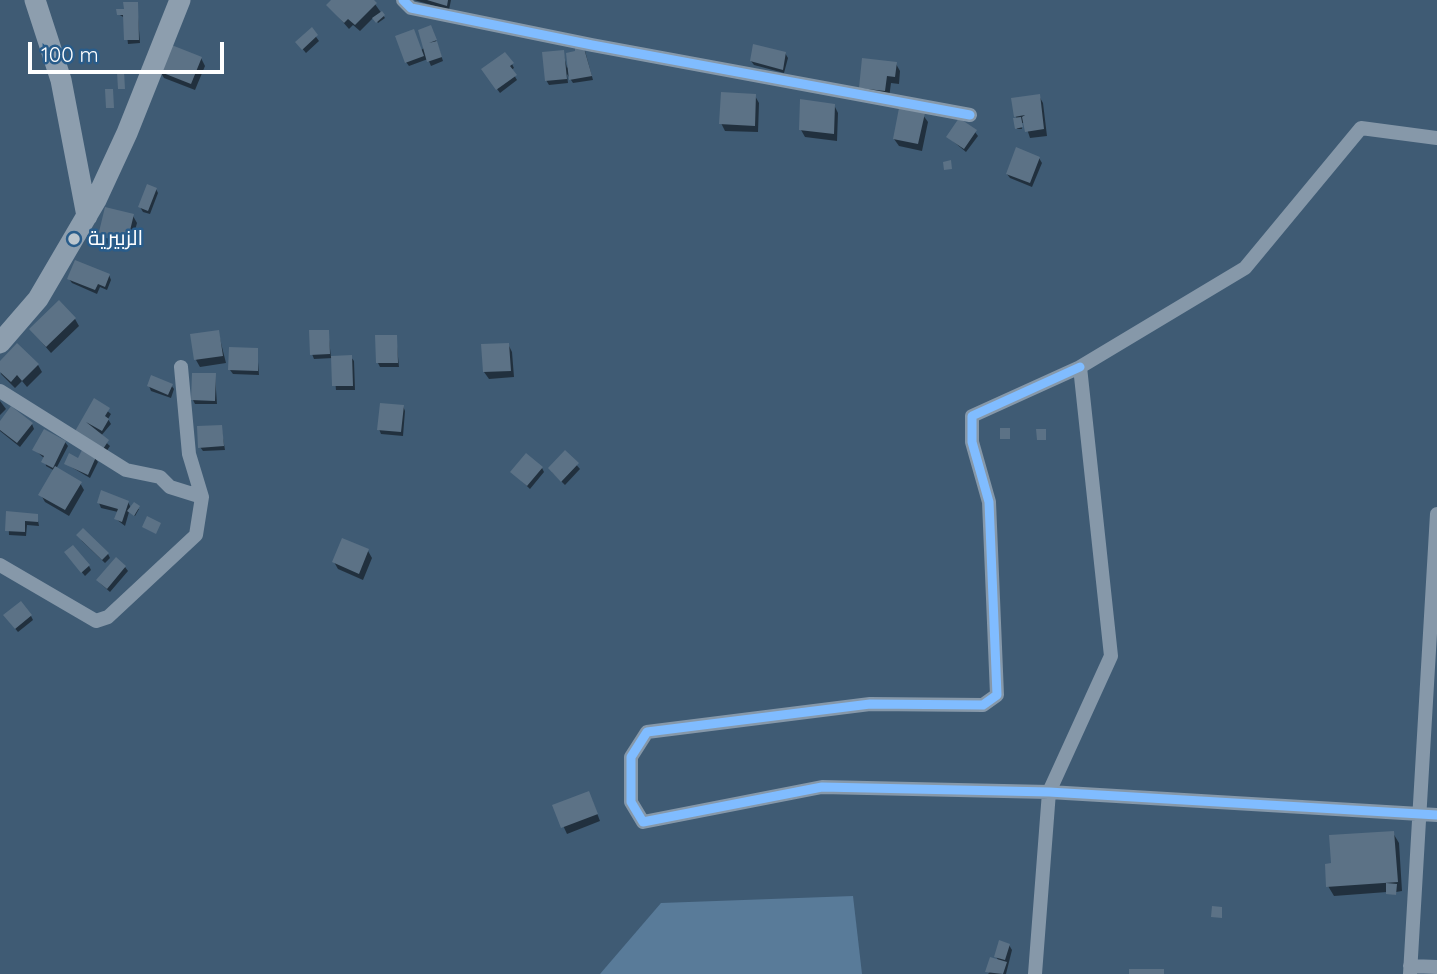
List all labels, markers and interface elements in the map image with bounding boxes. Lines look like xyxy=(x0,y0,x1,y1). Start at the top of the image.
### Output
scale bar xyxy=(32,28,228,72)
text: 100 m xyxy=(41,41,99,67)
place label: الزبيرية xyxy=(88,226,143,252)
marker: الزبيرية xyxy=(66,231,82,247)

